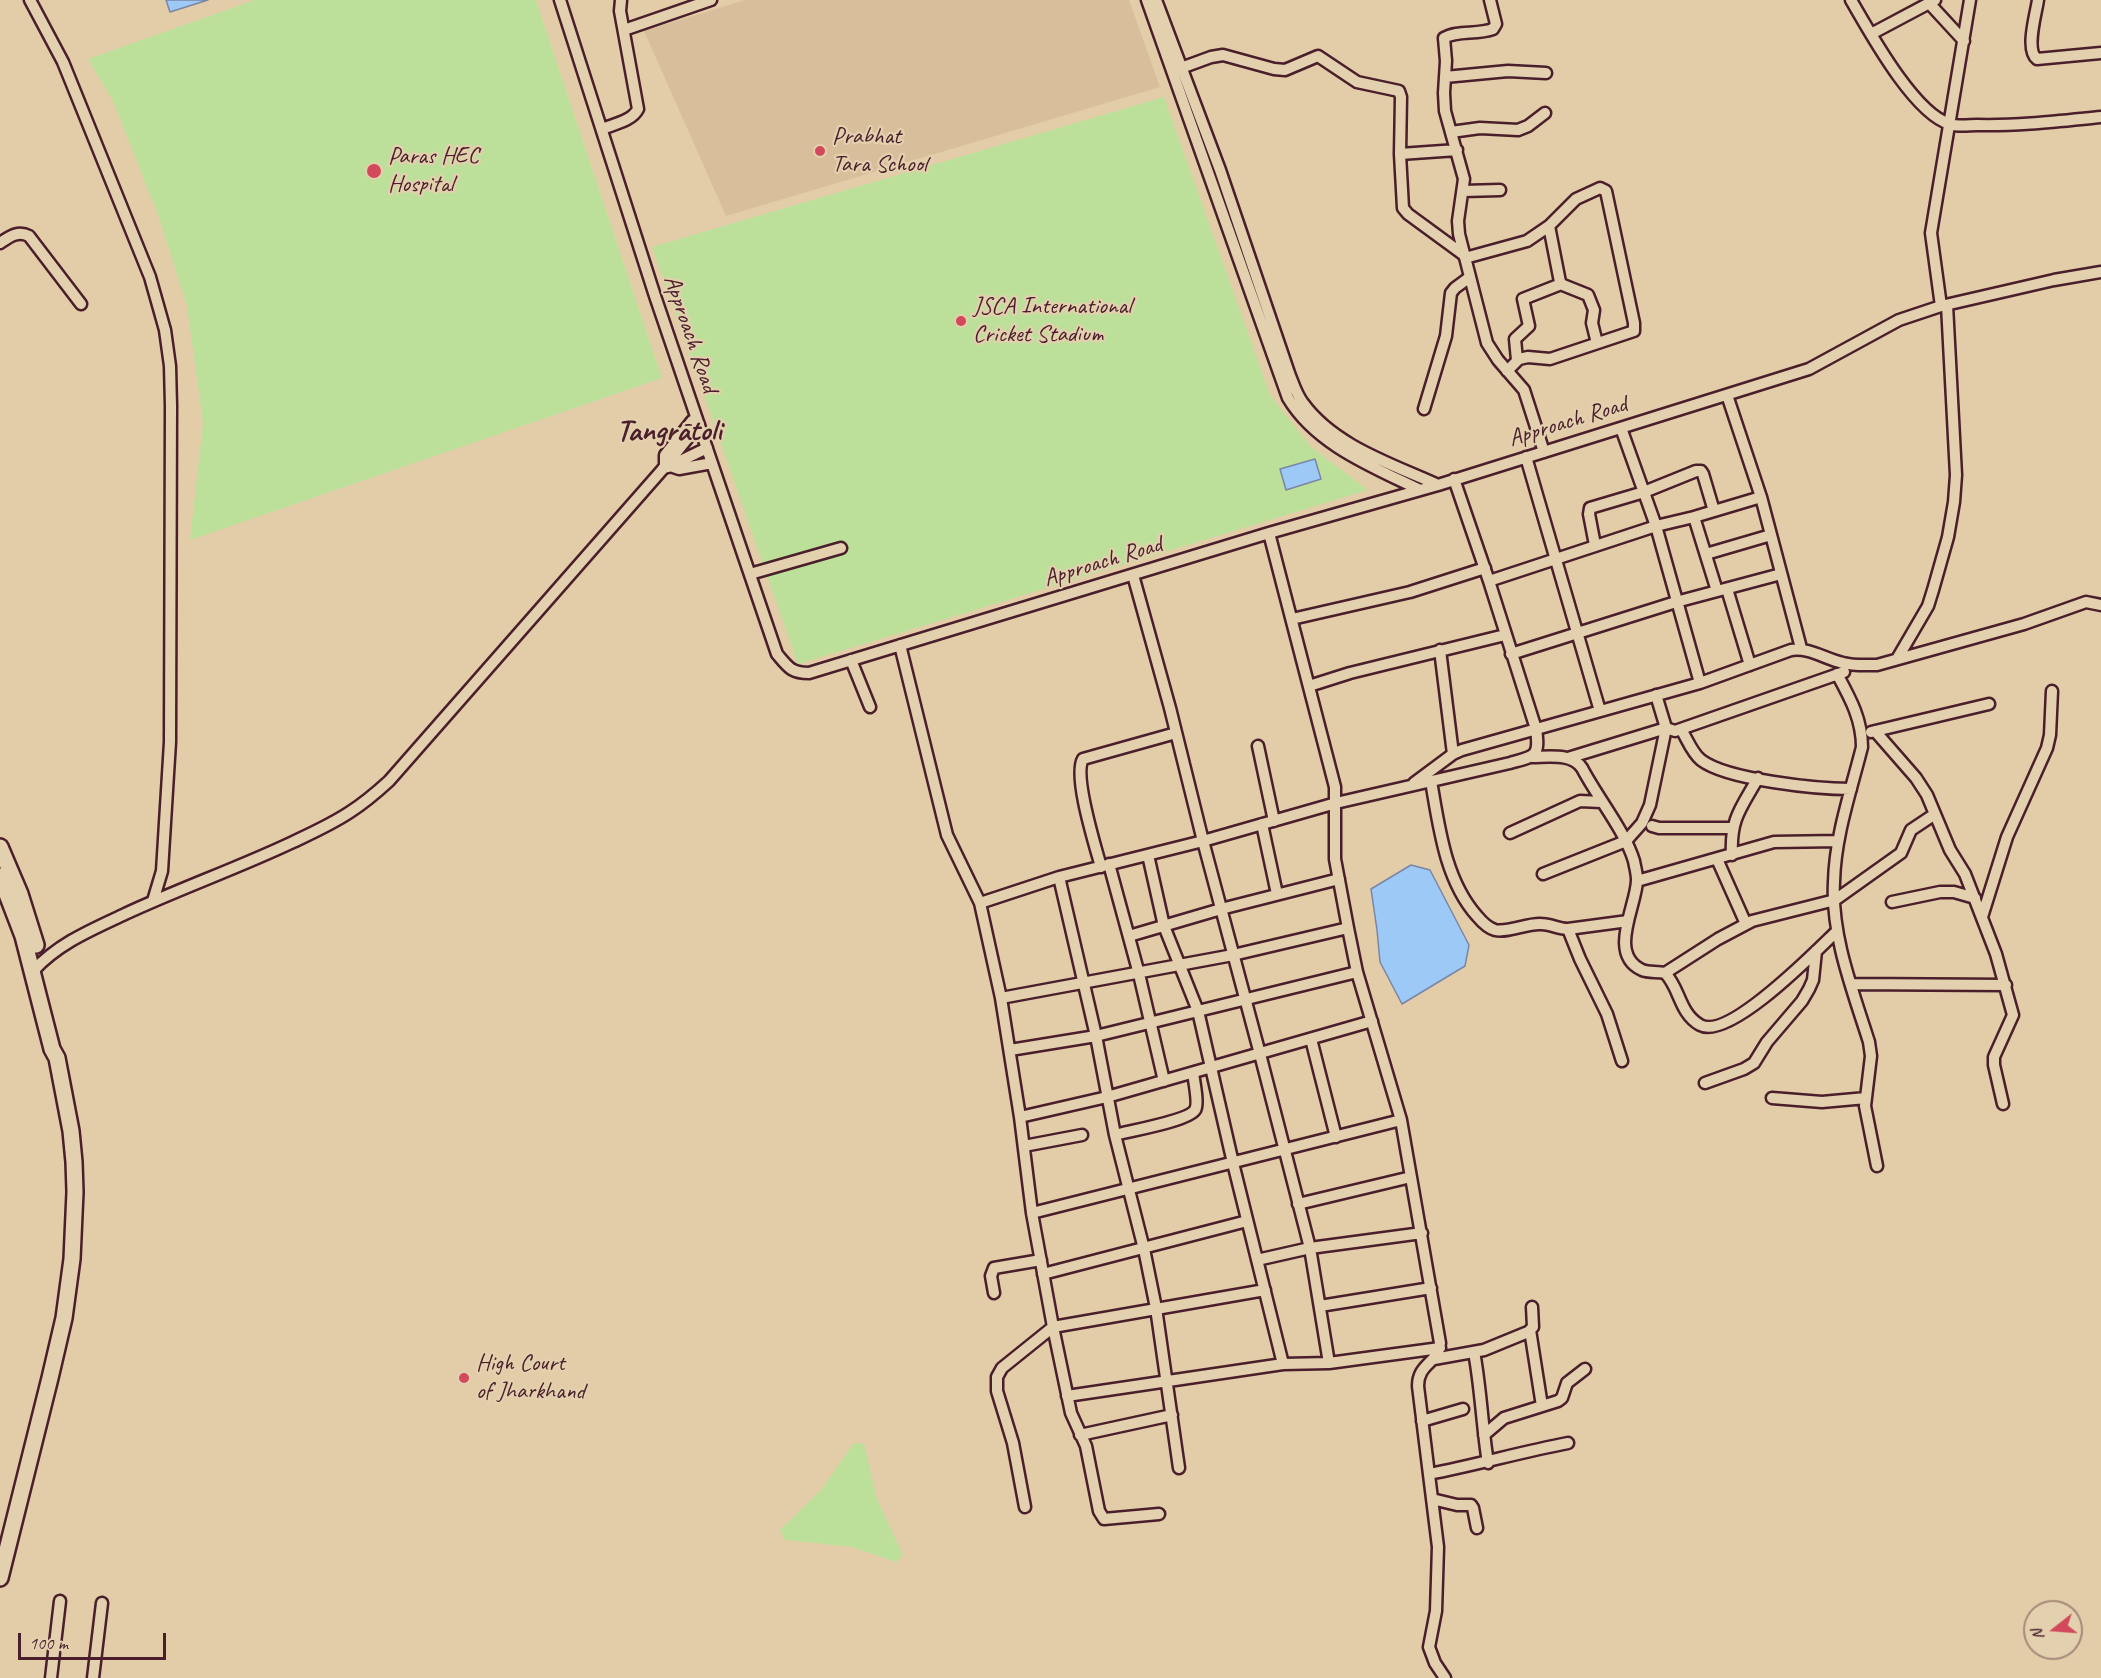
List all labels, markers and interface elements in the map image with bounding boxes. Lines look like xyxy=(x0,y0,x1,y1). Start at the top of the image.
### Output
place label: Prabhat Tara School xyxy=(832,123,927,179)
place label: Paras HEC Hospital xyxy=(388,143,479,199)
marker: Prabhat Tara School xyxy=(813,144,827,158)
marker: Paras HEC Hospital xyxy=(365,162,383,180)
street label: Approach Road xyxy=(656,271,724,397)
place label: JSCA International Cricket Stadium xyxy=(973,293,1131,349)
marker: JSCA International Cricket Stadium xyxy=(954,314,968,328)
street label: Approach Road xyxy=(1505,390,1631,454)
district label: Tangrātoli xyxy=(616,414,722,450)
street label: Approach Road xyxy=(1040,530,1166,594)
place label: High Court of Jharkhand xyxy=(476,1350,585,1406)
marker: High Court of Jharkhand xyxy=(457,1371,471,1385)
north arrow xyxy=(2023,1600,2083,1660)
scale bar xyxy=(21,1621,170,1659)
text: N xyxy=(2027,1627,2049,1642)
text: 100 m xyxy=(29,1632,68,1654)

